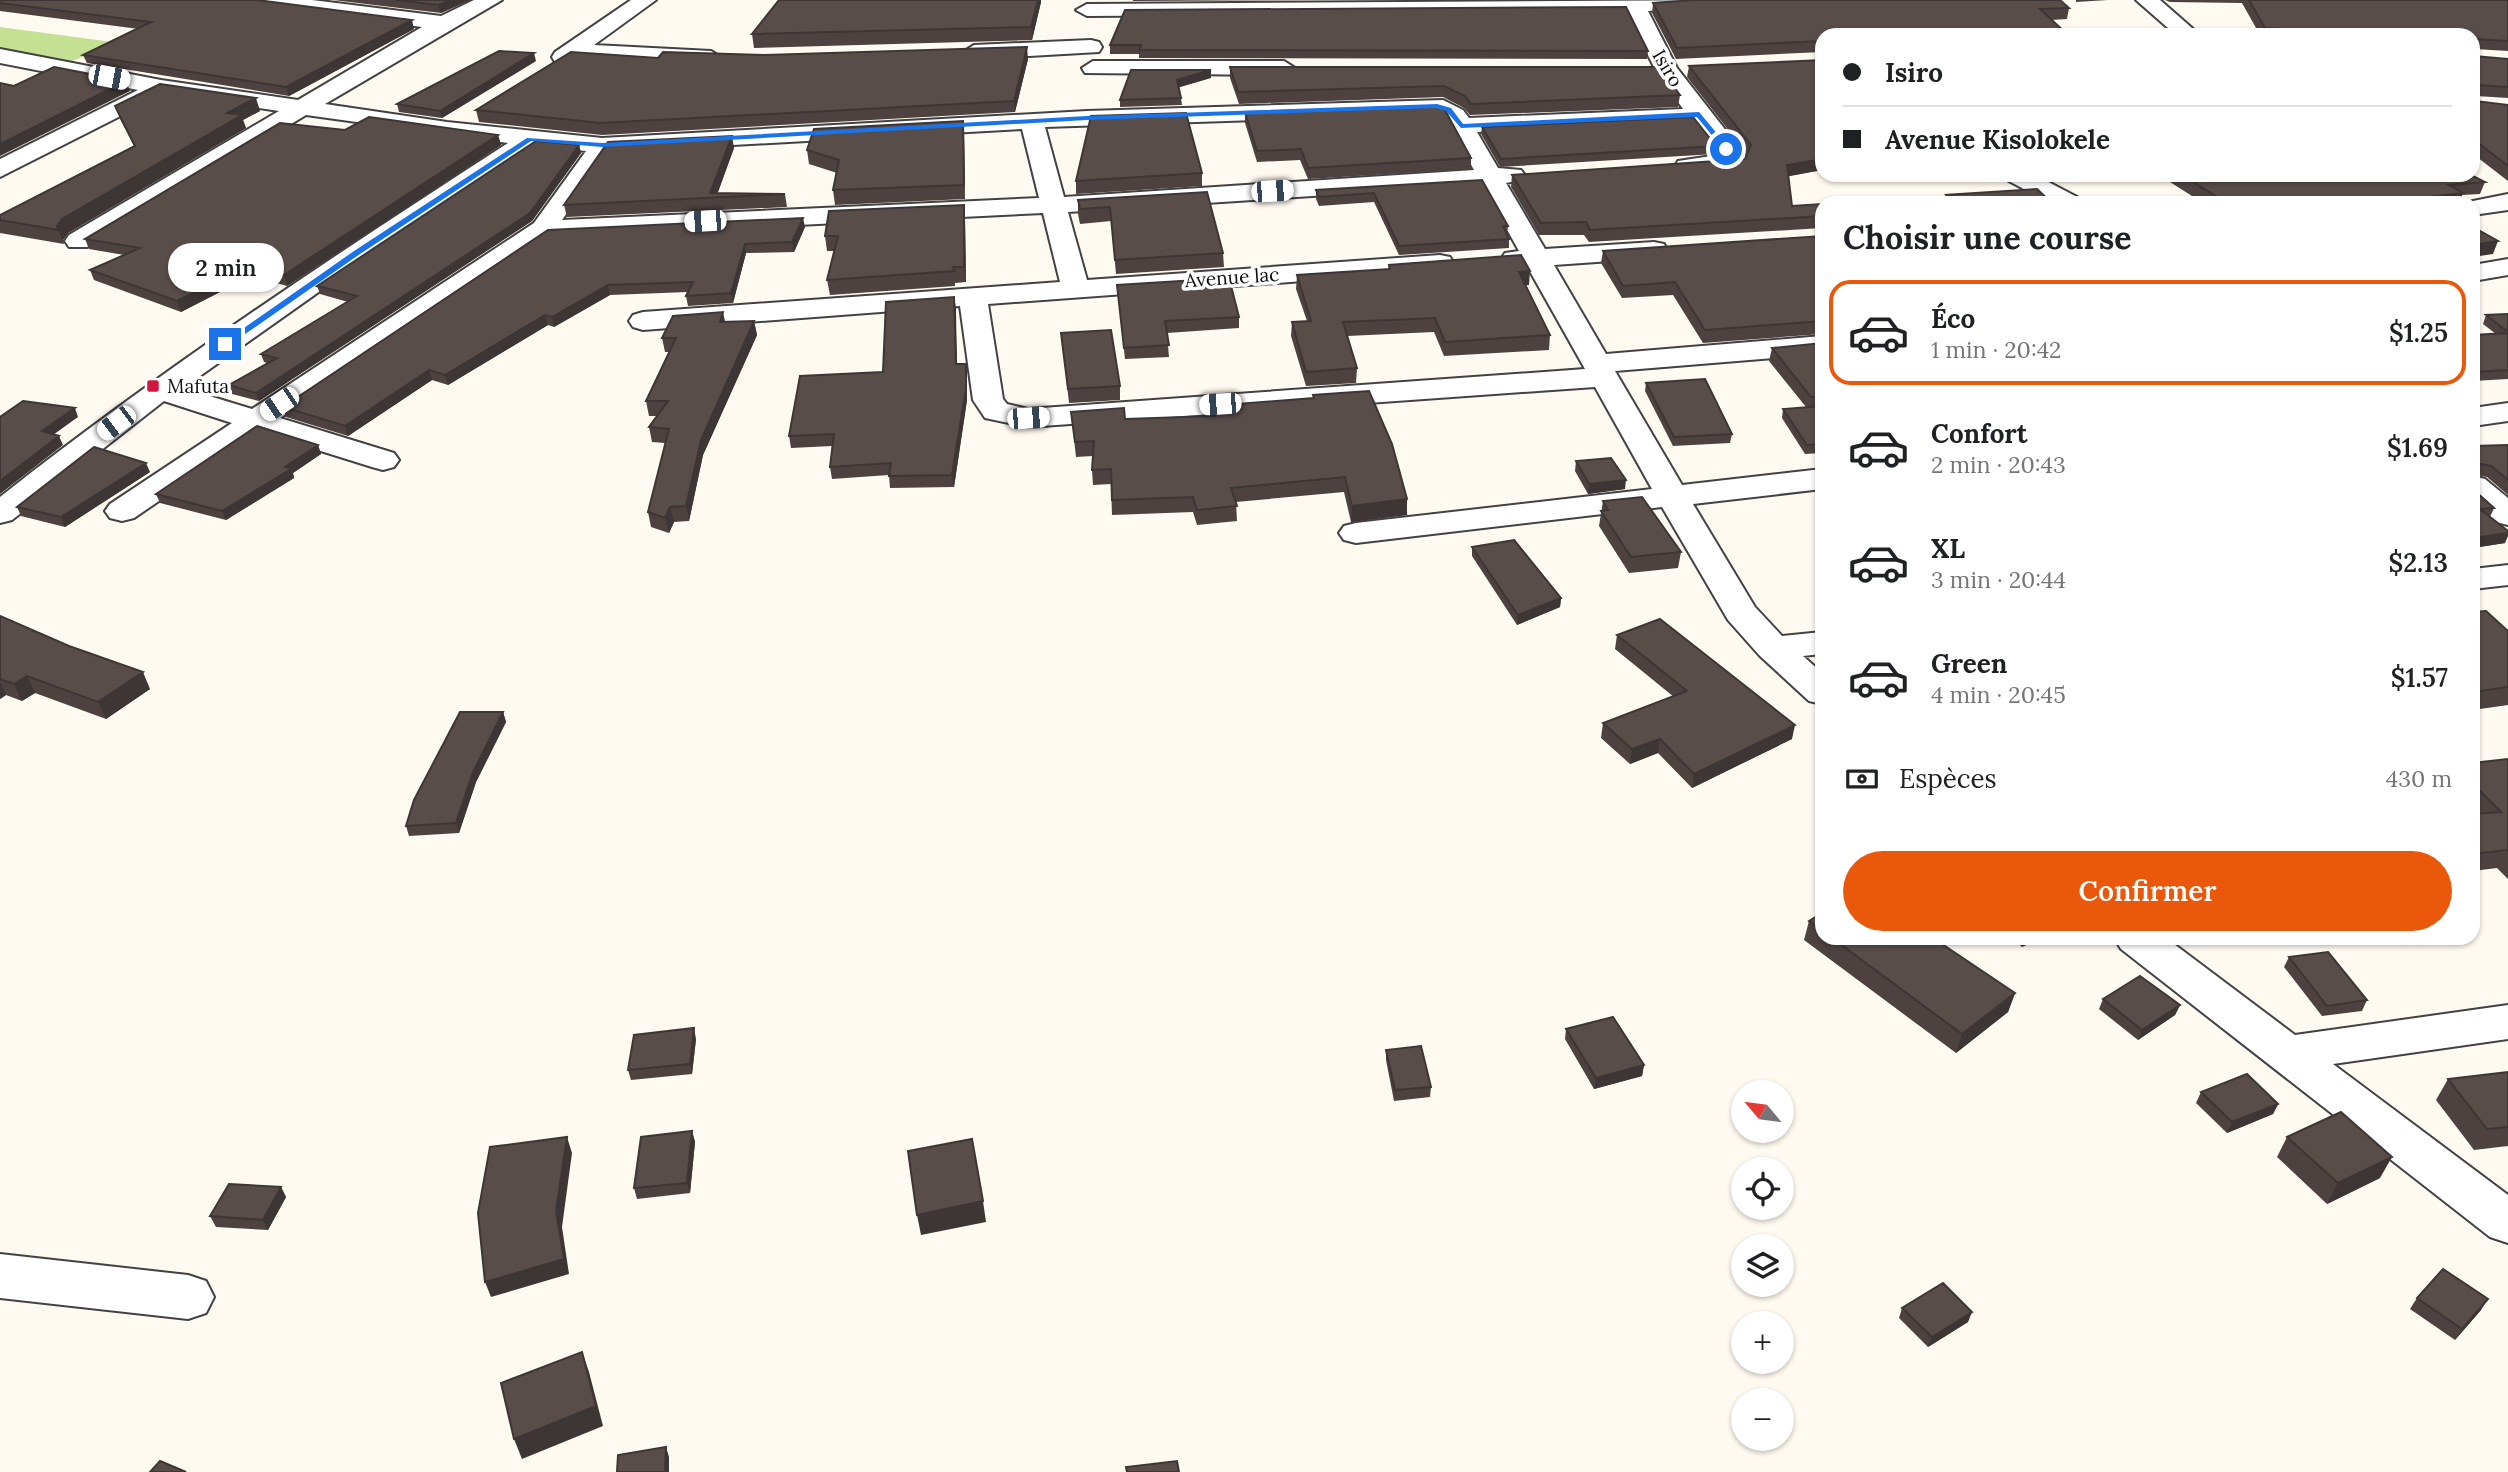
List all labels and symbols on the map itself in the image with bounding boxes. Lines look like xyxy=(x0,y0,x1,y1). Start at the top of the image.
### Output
street label: Isiro xyxy=(1648,45,1688,91)
car xyxy=(87,63,132,91)
route start xyxy=(1710,133,1742,165)
car xyxy=(1251,179,1294,203)
car xyxy=(684,209,727,233)
callout: 2 min xyxy=(167,243,283,292)
street label: Avenue lac xyxy=(1183,262,1280,292)
route end xyxy=(209,328,241,360)
place label: Mafuta xyxy=(167,374,229,398)
marker: Mafuta xyxy=(145,378,161,394)
car xyxy=(256,384,303,424)
car xyxy=(1199,392,1242,416)
car xyxy=(93,402,140,444)
car xyxy=(1007,406,1050,430)
north arrow xyxy=(1731,1080,1794,1143)

